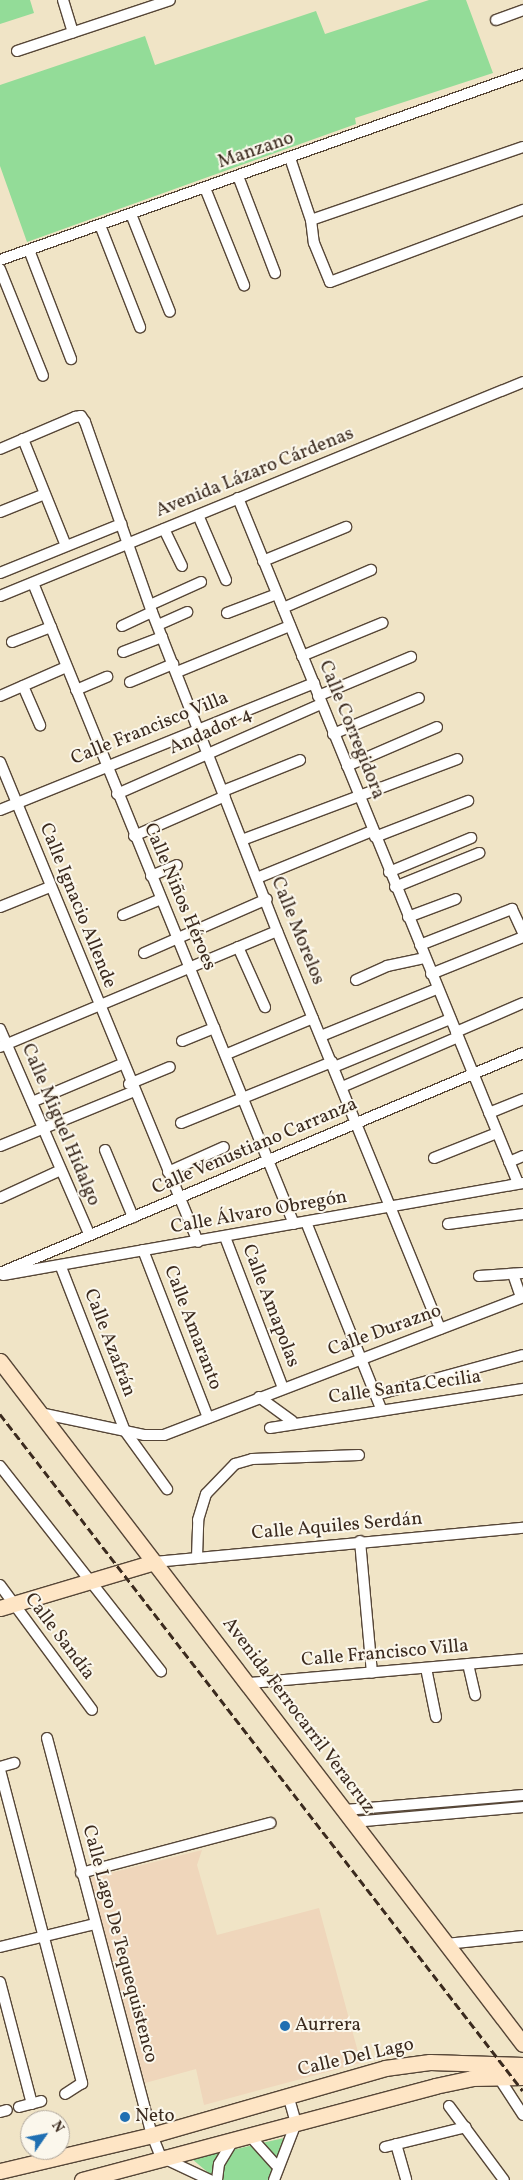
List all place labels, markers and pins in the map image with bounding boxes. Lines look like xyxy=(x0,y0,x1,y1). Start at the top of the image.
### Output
place label: Aurrera xyxy=(295,2015,361,2037)
marker: Aurrera xyxy=(279,2020,291,2032)
place label: Neto xyxy=(135,2106,175,2128)
marker: Neto xyxy=(119,2111,131,2123)

